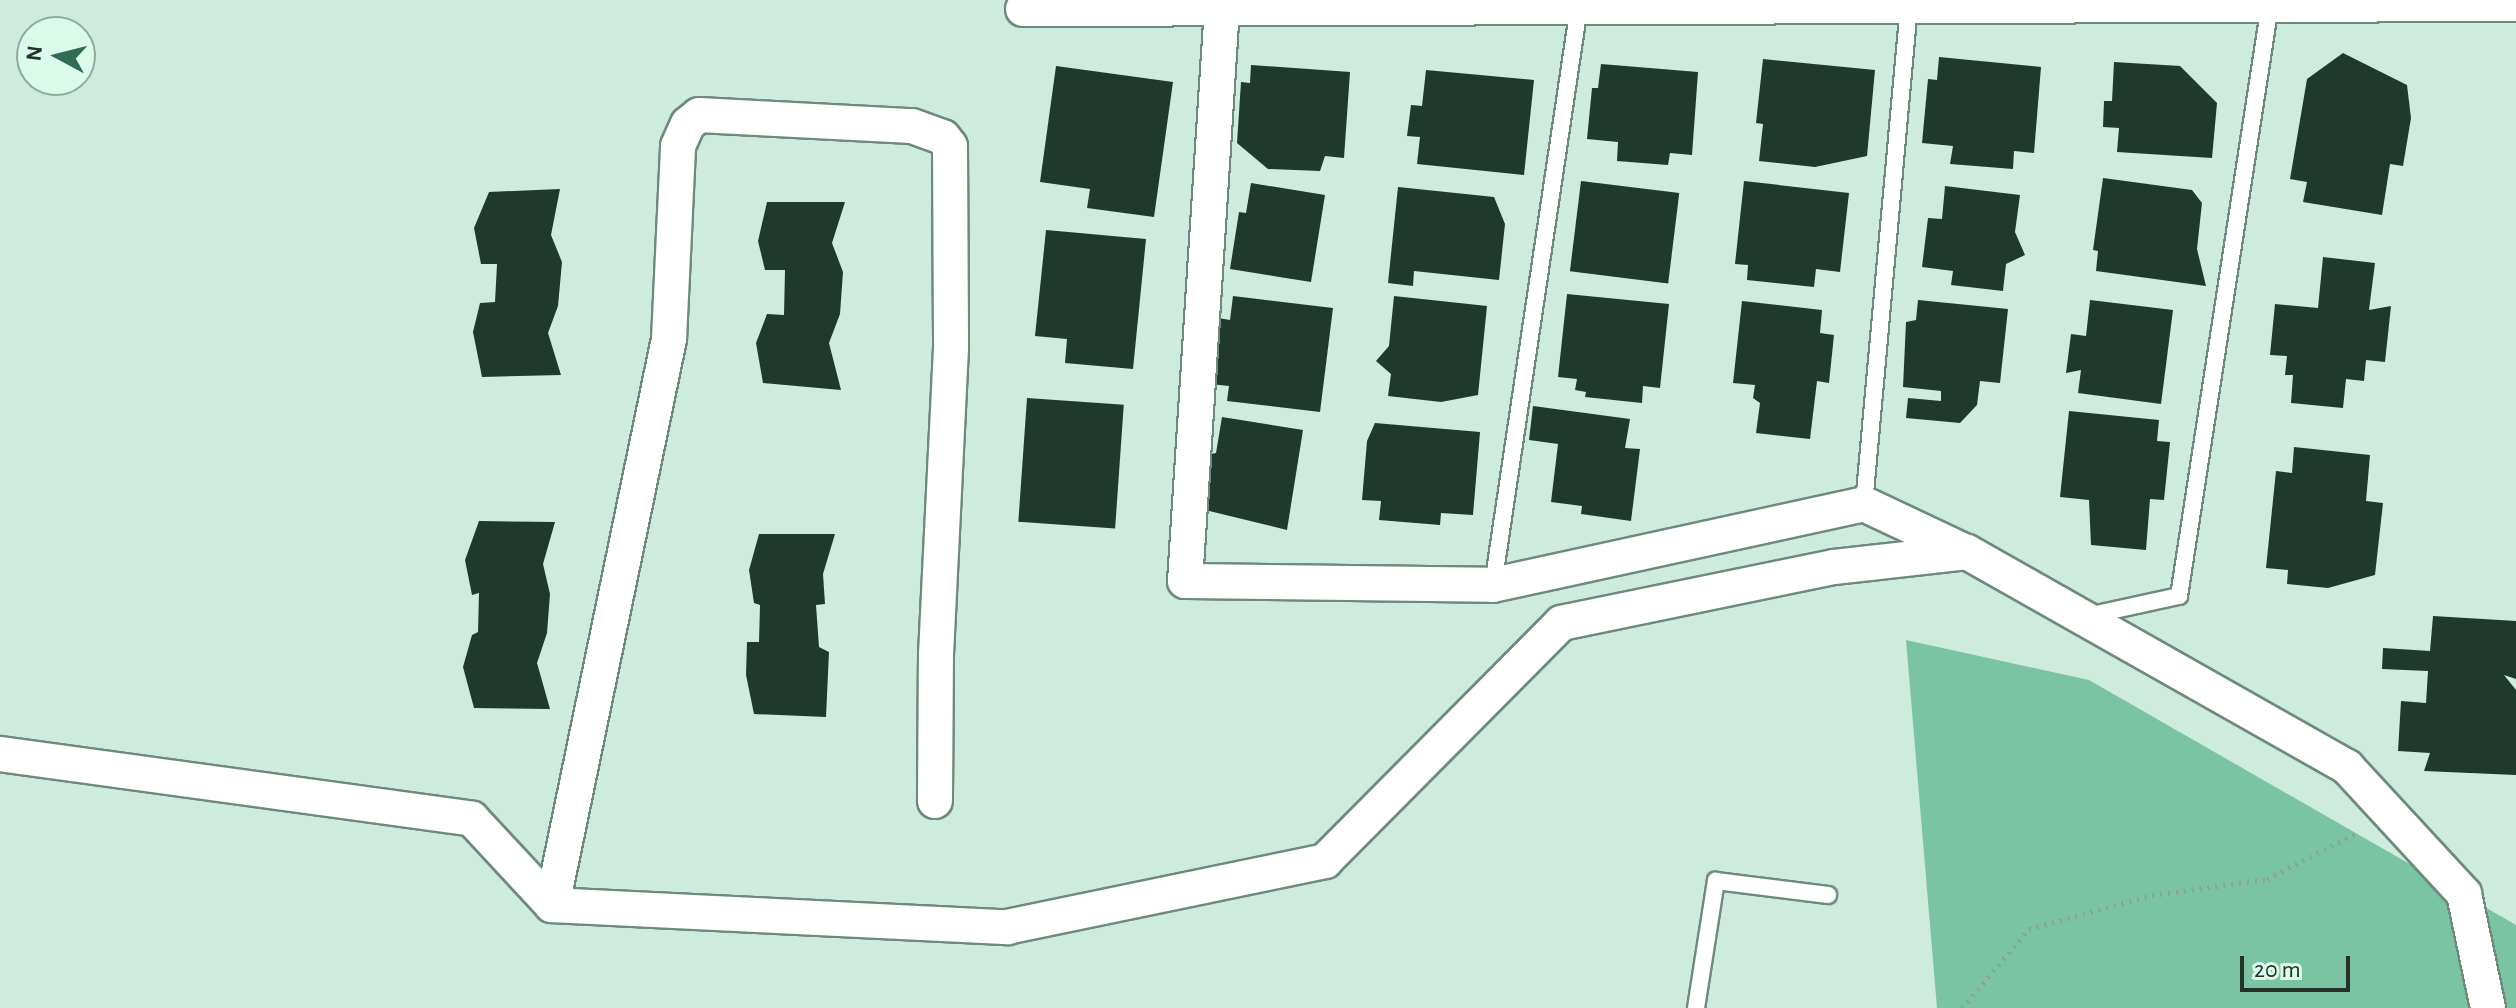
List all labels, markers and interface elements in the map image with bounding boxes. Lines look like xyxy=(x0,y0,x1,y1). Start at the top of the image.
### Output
north arrow xyxy=(16,16,96,96)
text: N xyxy=(22,44,46,62)
scale bar xyxy=(2244,940,2354,990)
text: 20 m xyxy=(2254,958,2301,982)

